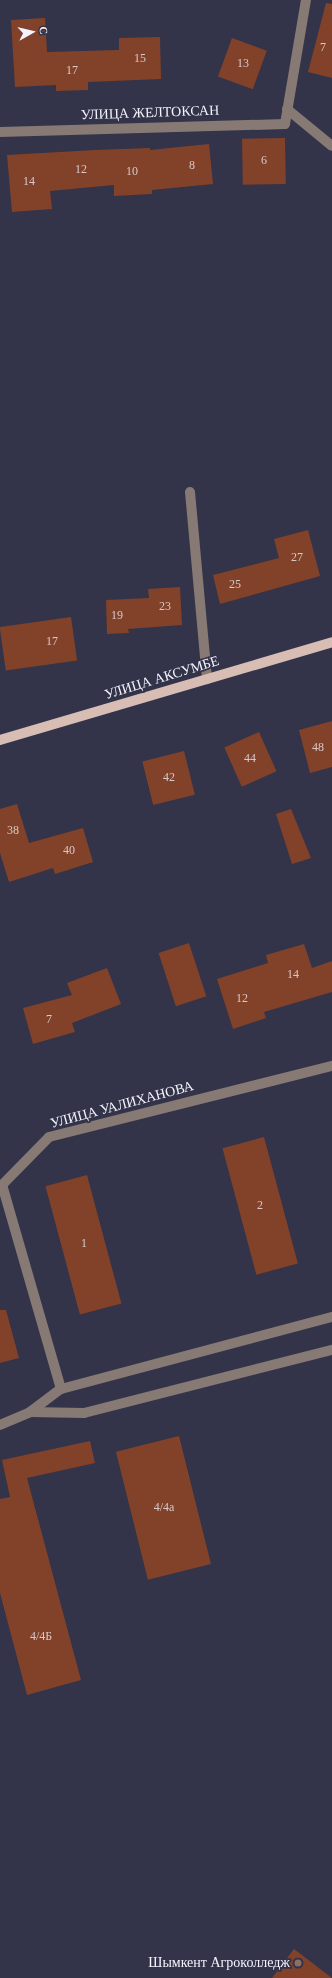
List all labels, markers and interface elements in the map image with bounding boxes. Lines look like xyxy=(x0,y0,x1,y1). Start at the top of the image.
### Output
north arrow xyxy=(12,12,52,52)
text: С xyxy=(37,26,50,35)
house number: 7 xyxy=(320,41,326,55)
house number: 15 xyxy=(134,52,146,66)
house number: 13 xyxy=(237,57,249,71)
house number: 17 xyxy=(66,64,78,78)
street label: УЛИЦА ЖЕЛТОКСАН xyxy=(81,102,219,124)
house number: 6 xyxy=(261,154,267,168)
house number: 8 xyxy=(189,159,195,173)
house number: 12 xyxy=(75,163,87,177)
house number: 10 xyxy=(126,165,138,179)
house number: 14 xyxy=(23,175,35,189)
house number: 27 xyxy=(291,551,303,565)
house number: 25 xyxy=(229,578,241,592)
house number: 23 xyxy=(159,600,171,614)
house number: 19 xyxy=(111,609,123,623)
house number: 17 xyxy=(46,635,58,649)
street label: УЛИЦА АКСУМБЕ xyxy=(103,653,221,703)
house number: 48 xyxy=(312,741,324,755)
house number: 44 xyxy=(244,752,256,766)
house number: 42 xyxy=(163,771,175,785)
house number: 38 xyxy=(7,824,19,838)
house number: 40 xyxy=(63,844,75,858)
house number: 14 xyxy=(287,968,299,982)
house number: 12 xyxy=(236,992,248,1006)
house number: 7 xyxy=(46,1013,52,1027)
street label: УЛИЦА УАЛИХАНОВА xyxy=(49,1078,195,1132)
house number: 2 xyxy=(257,1199,263,1213)
house number: 1 xyxy=(81,1237,87,1251)
house number: 4/4а xyxy=(154,1501,174,1515)
house number: 4/4Б xyxy=(30,1630,52,1644)
place label: Шымкент Агроколледж xyxy=(148,1955,290,1971)
marker: Шымкент Агроколледж xyxy=(293,1958,303,1968)

